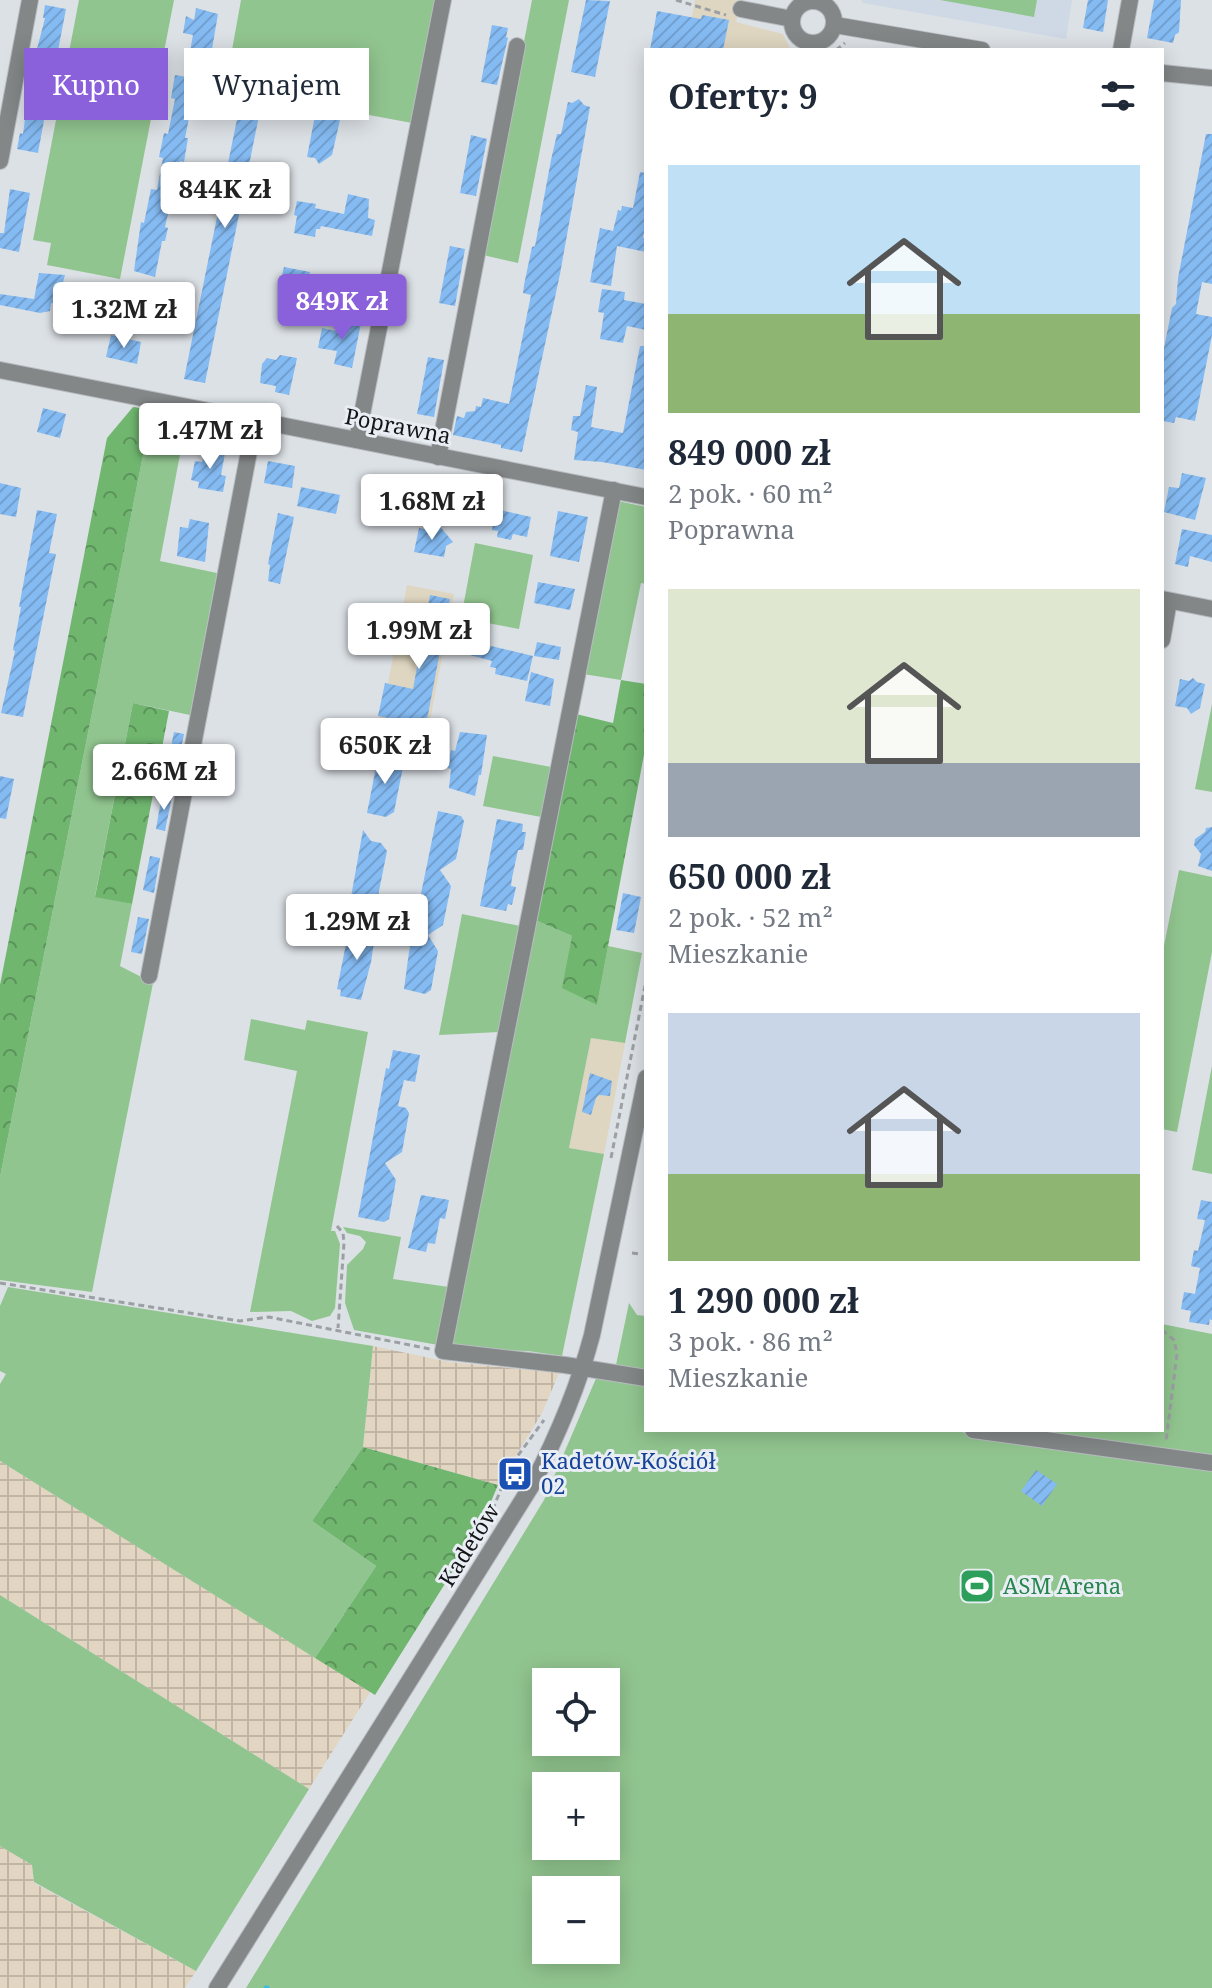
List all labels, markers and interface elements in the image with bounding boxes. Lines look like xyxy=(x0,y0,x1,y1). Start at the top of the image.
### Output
chip: Kupno xyxy=(24,48,168,120)
chip: Wynajem xyxy=(184,48,369,120)
text: Oferty: 9 xyxy=(668,73,818,119)
icon: filters xyxy=(1096,74,1140,118)
pin: 844K zł xyxy=(151,162,299,230)
text: 844K zł xyxy=(179,170,271,206)
icon: home xyxy=(832,217,976,361)
pin: 849K zł xyxy=(268,274,416,342)
pin: 1.32M zł xyxy=(41,282,207,350)
text: 849K zł xyxy=(296,282,388,318)
text: 1.32M zł xyxy=(71,290,177,326)
street label: Poprawna xyxy=(343,400,454,450)
pin: 1.47M zł xyxy=(127,403,293,471)
text: 1.47M zł xyxy=(157,411,263,447)
text: 849 000 zł xyxy=(668,429,831,475)
pin: 1.68M zł xyxy=(349,474,515,542)
text: 2 pok. · 60 m² xyxy=(668,475,833,511)
text: 1.68M zł xyxy=(379,482,485,518)
text: Poprawna xyxy=(668,511,795,547)
pin: 1.99M zł xyxy=(336,603,502,671)
text: 1.99M zł xyxy=(366,611,472,647)
icon: home xyxy=(832,641,976,785)
pin: 650K zł xyxy=(311,718,459,786)
text: 650K zł xyxy=(339,726,431,762)
pin: 2.66M zł xyxy=(81,744,247,812)
text: 2.66M zł xyxy=(111,752,217,788)
text: 650 000 zł xyxy=(668,853,831,899)
pin: 1.29M zł xyxy=(274,894,440,962)
text: 2 pok. · 52 m² xyxy=(668,899,833,935)
text: 1.29M zł xyxy=(304,902,410,938)
text: Mieszkanie xyxy=(668,935,808,971)
icon: home xyxy=(832,1065,976,1209)
text: 1 290 000 zł xyxy=(668,1277,859,1323)
text: 3 pok. · 86 m² xyxy=(668,1323,833,1359)
text: Mieszkanie xyxy=(668,1359,808,1395)
place label: Kadetów-Kościół 02 xyxy=(541,1445,716,1500)
bus stop icon: Kadetów-Kościół 02 xyxy=(496,1455,534,1493)
street label: Kadetów xyxy=(431,1497,505,1592)
sports icon: ASM Arena xyxy=(958,1567,996,1605)
place label: ASM Arena xyxy=(1003,1570,1121,1600)
map controls xyxy=(532,1668,620,1964)
button: locate xyxy=(532,1668,620,1756)
button: + xyxy=(532,1772,620,1860)
button: − xyxy=(532,1876,620,1964)

